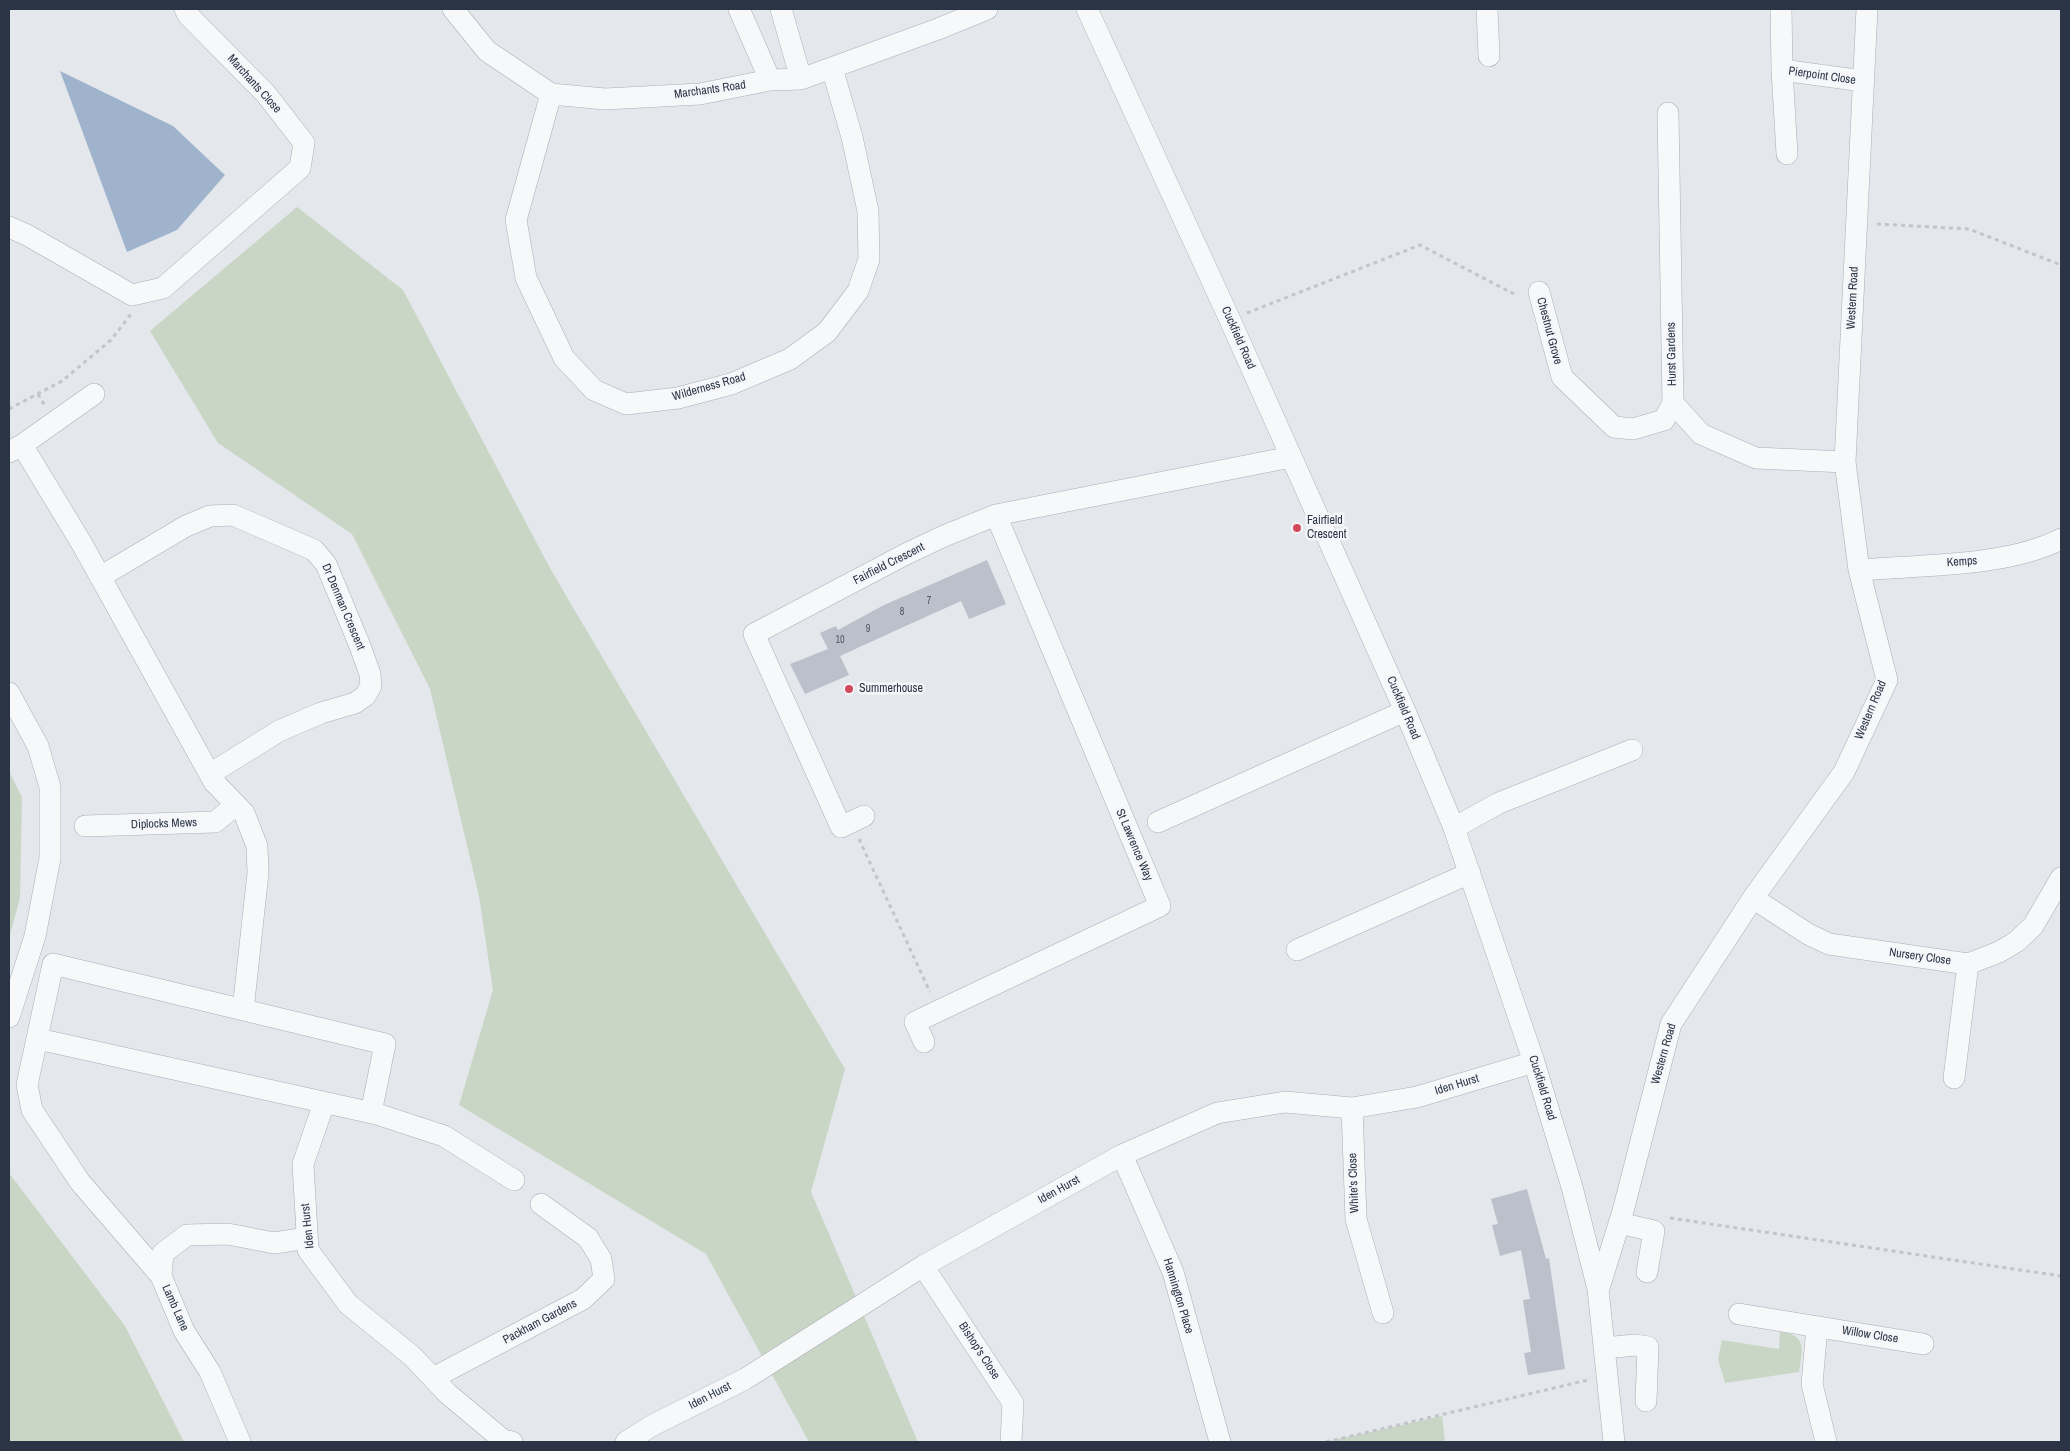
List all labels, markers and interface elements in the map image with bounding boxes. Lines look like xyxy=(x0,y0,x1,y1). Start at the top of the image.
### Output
street label: Marchants Close xyxy=(224,52,284,116)
street label: Pierpoint Close xyxy=(1787,64,1857,88)
street label: Marchants Road xyxy=(673,78,747,102)
street label: Western Road xyxy=(1844,266,1862,330)
street label: Chestnut Grove xyxy=(1533,296,1565,366)
street label: Cuckfield Road xyxy=(1218,304,1258,372)
street label: Hurst Gardens xyxy=(1664,322,1680,386)
street label: Wilderness Road xyxy=(671,370,747,404)
place label: Fairfield Crescent xyxy=(1307,514,1346,542)
marker: Fairfield Crescent xyxy=(1291,522,1303,534)
street label: Fairfield Crescent xyxy=(851,540,927,588)
street label: Kemps xyxy=(1946,554,1978,570)
street label: Dr Denman Crescent xyxy=(318,562,368,652)
house number: 7 xyxy=(927,595,931,607)
house number: 8 xyxy=(900,606,904,618)
house number: 9 xyxy=(866,623,870,635)
house number: 10 xyxy=(835,634,845,646)
street label: Cuckfield Road xyxy=(1383,674,1423,742)
street label: Western Road xyxy=(1852,678,1890,742)
place label: Summerhouse xyxy=(859,682,923,696)
marker: Summerhouse xyxy=(843,683,855,695)
street label: St Lawrence Way xyxy=(1112,807,1156,883)
street label: Diplocks Mews xyxy=(131,816,197,832)
street label: Nursery Close xyxy=(1888,946,1952,968)
street label: Western Road xyxy=(1648,1022,1680,1086)
street label: Cuckfield Road xyxy=(1525,1054,1559,1122)
street label: Iden Hurst xyxy=(1433,1071,1481,1099)
street label: White's Close xyxy=(1346,1153,1362,1213)
street label: Iden Hurst xyxy=(1036,1173,1082,1207)
street label: Iden Hurst xyxy=(298,1203,318,1249)
street label: Hannington Place xyxy=(1160,1256,1196,1336)
street label: Lamb Lane xyxy=(158,1283,192,1333)
street label: Packham Gardens xyxy=(501,1297,579,1347)
street label: Bishop's Close xyxy=(955,1320,1003,1382)
street label: Willow Close xyxy=(1841,1323,1899,1347)
street label: Iden Hurst xyxy=(687,1379,733,1413)

